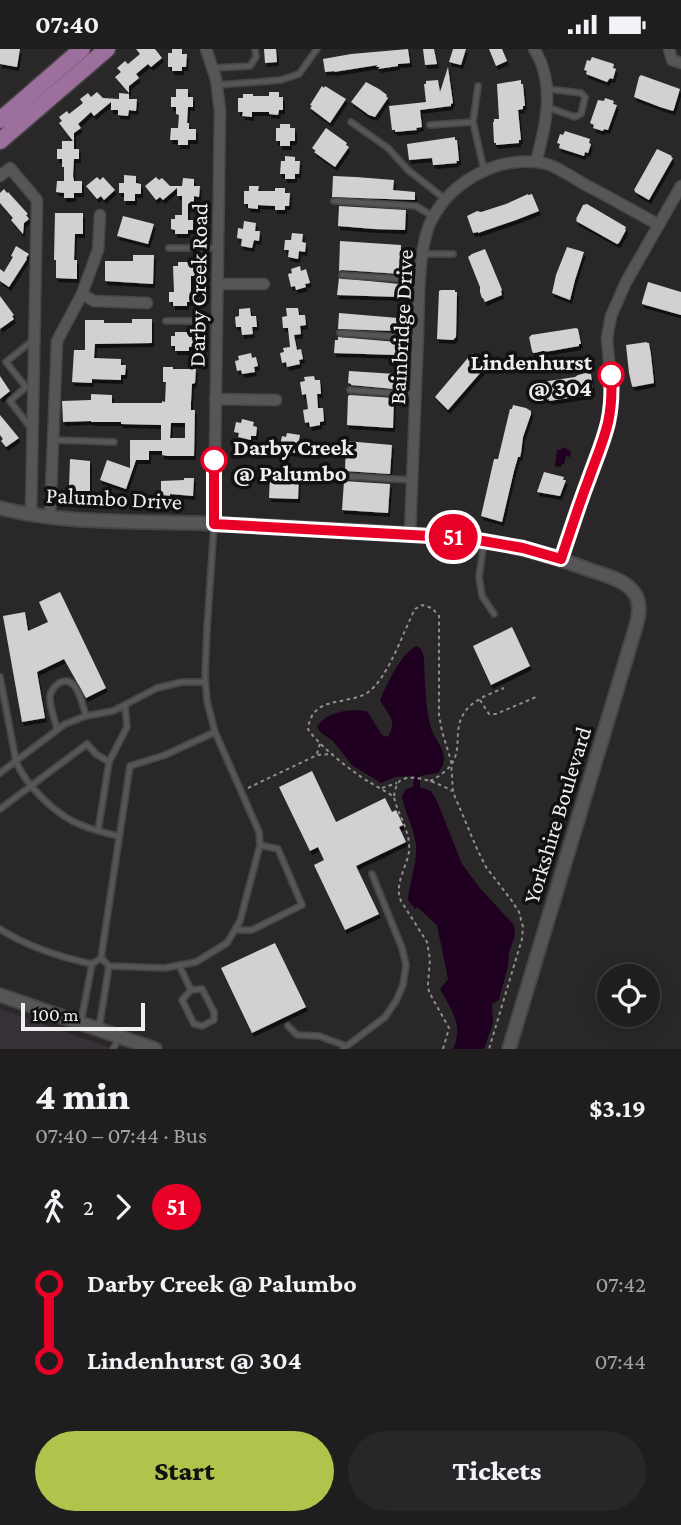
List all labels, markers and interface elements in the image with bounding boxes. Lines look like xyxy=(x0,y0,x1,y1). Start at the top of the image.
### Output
text: 07:40 xyxy=(35,10,99,39)
street label: Darby Creek Road xyxy=(184,203,212,367)
street label: Bainbridge Drive xyxy=(384,249,418,405)
place label: Lindenhurst @ 304 xyxy=(470,349,593,401)
marker: Lindenhurst @ 304 xyxy=(598,362,624,388)
place label: Darby Creek @ Palumbo xyxy=(233,434,354,486)
marker: Darby Creek @ Palumbo xyxy=(201,447,227,473)
street label: Palumbo Drive xyxy=(45,481,183,515)
line badge: 51 xyxy=(421,514,484,560)
text: 51 xyxy=(443,523,463,550)
street label: Yorkshire Boulevard xyxy=(518,723,596,907)
map controls xyxy=(597,964,660,1027)
button: locate xyxy=(597,964,660,1027)
scale bar xyxy=(21,1000,145,1032)
text: 100 m xyxy=(32,1004,79,1025)
text: 4 min xyxy=(35,1075,130,1117)
text: $3.19 xyxy=(589,1094,646,1123)
text: 07:40 – 07:44 · Bus xyxy=(35,1122,207,1148)
icon: walk xyxy=(35,1188,73,1226)
icon: forward xyxy=(104,1188,142,1226)
text: 51 xyxy=(166,1193,187,1220)
text: 2 xyxy=(83,1194,94,1220)
text: Darby Creek @ Palumbo xyxy=(87,1269,357,1298)
text: 07:42 xyxy=(596,1271,646,1297)
text: Lindenhurst @ 304 xyxy=(87,1346,302,1375)
text: 07:44 xyxy=(595,1348,646,1374)
button: Start xyxy=(35,1431,334,1511)
button: Tickets xyxy=(348,1431,646,1511)

